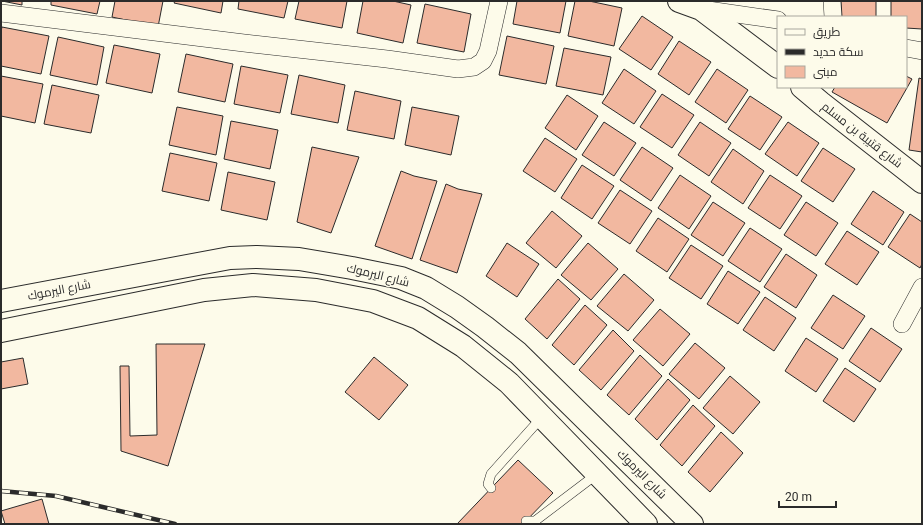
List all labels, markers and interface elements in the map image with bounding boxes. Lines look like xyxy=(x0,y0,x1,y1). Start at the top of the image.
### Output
legend xyxy=(777,16,907,88)
text: طريق xyxy=(813,25,841,39)
text: سكة حديد xyxy=(813,45,864,59)
text: مبنى xyxy=(813,65,838,79)
street label: شارع قتيبة بن مسلم xyxy=(818,99,905,172)
street label: شارع اليرموك xyxy=(345,260,411,291)
street label: شارع اليرموك xyxy=(26,277,92,304)
street label: شارع اليرموك xyxy=(614,446,670,502)
scale bar xyxy=(779,483,836,509)
text: 20 m xyxy=(785,490,812,504)

